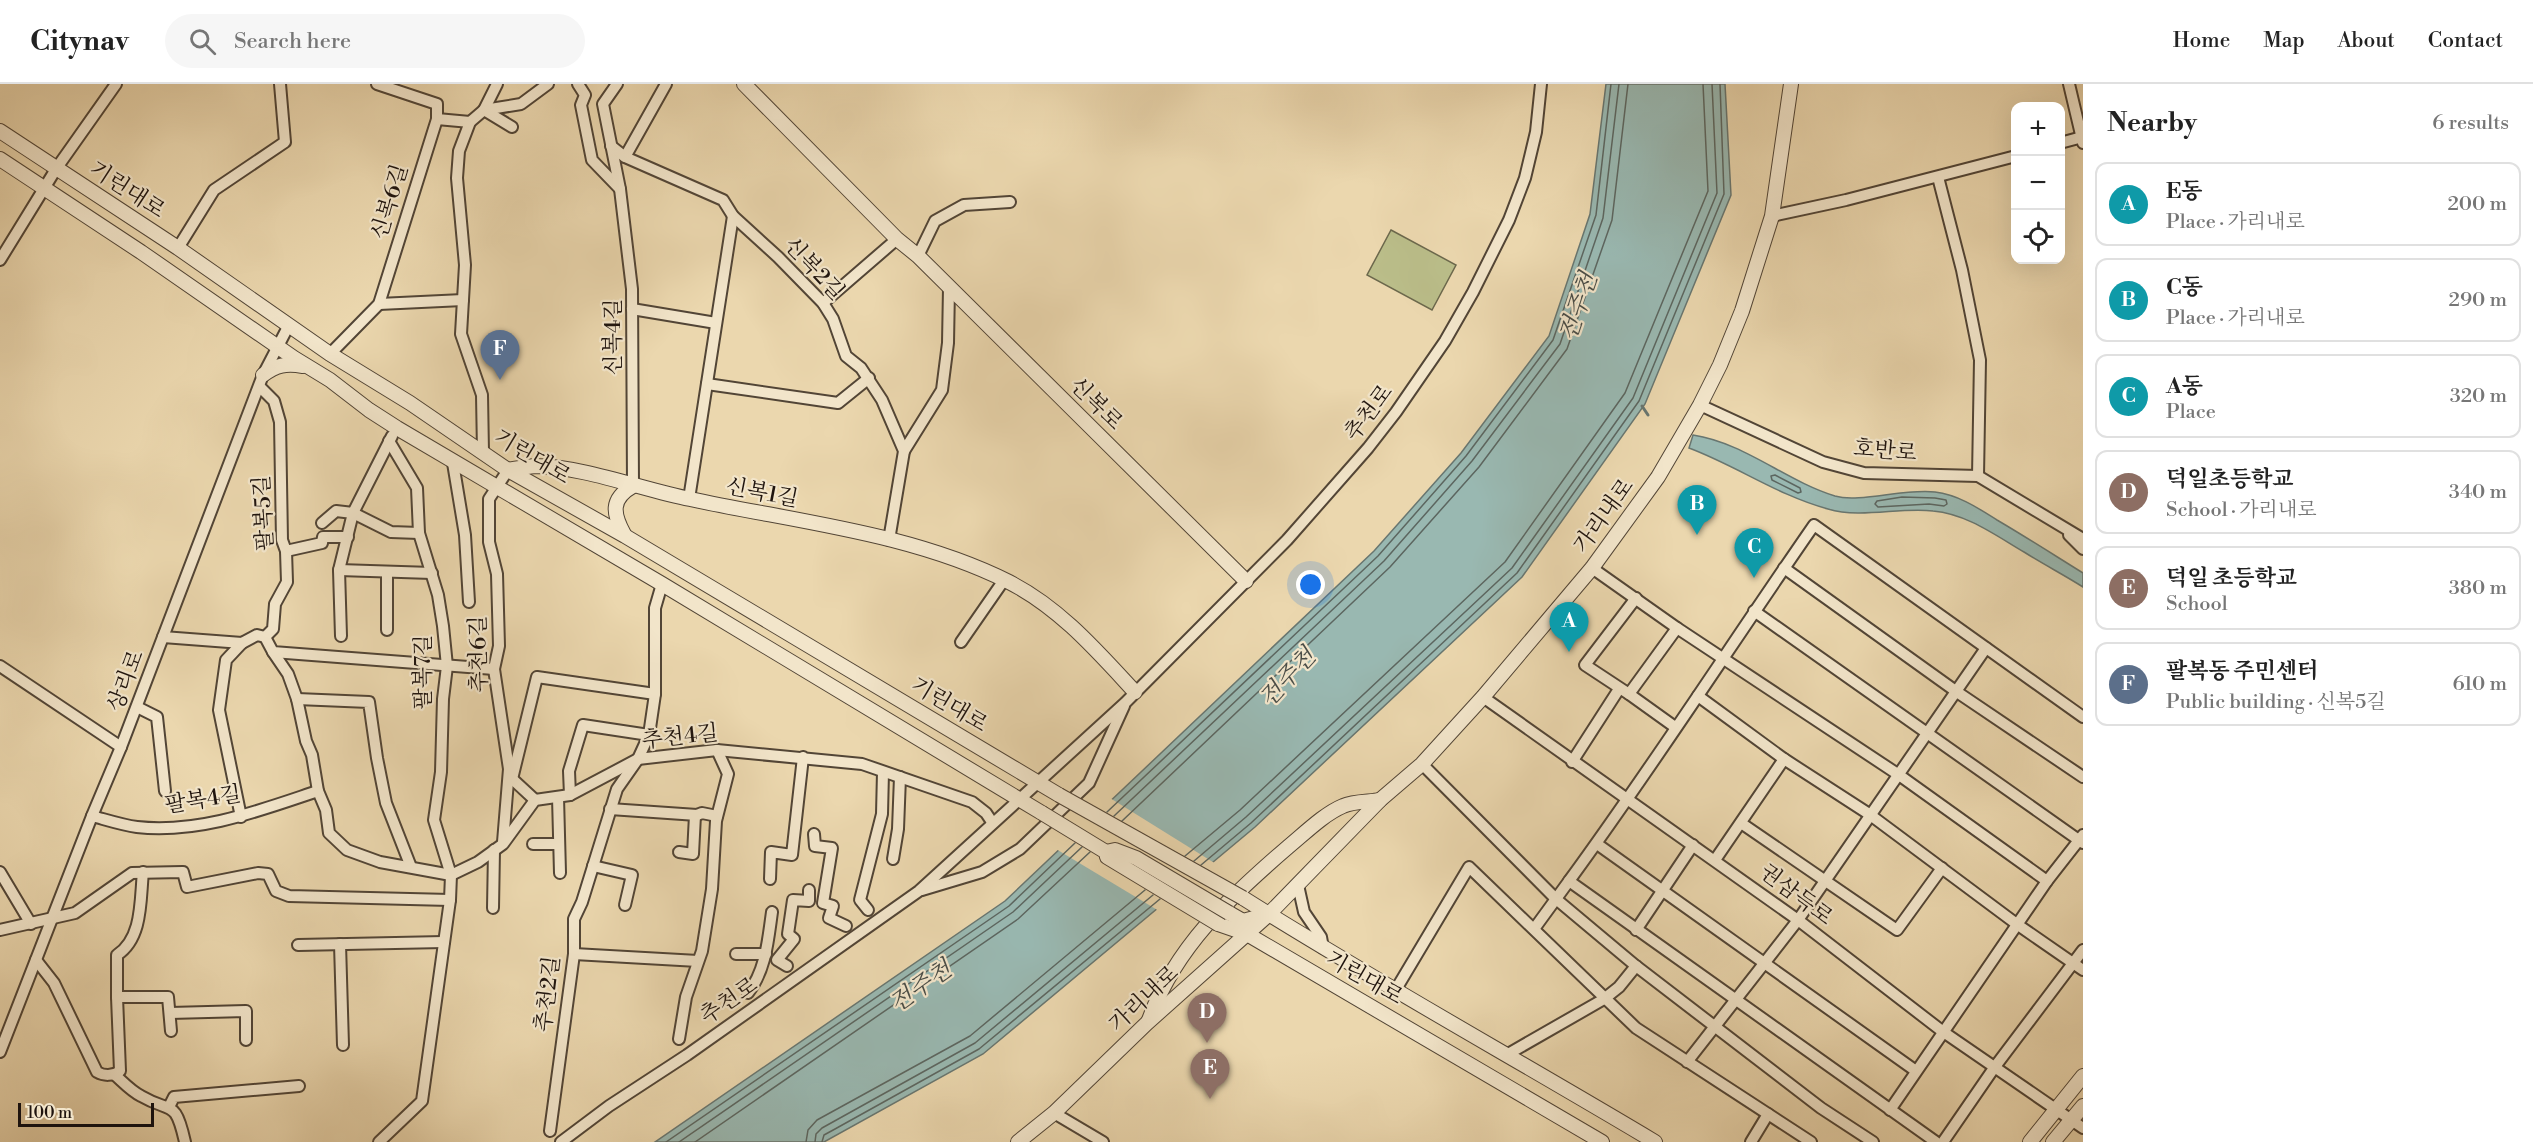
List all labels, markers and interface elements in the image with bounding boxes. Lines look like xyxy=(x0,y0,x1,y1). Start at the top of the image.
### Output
search box xyxy=(165,14,585,68)
text: Citynav xyxy=(30,24,129,59)
icon: search xyxy=(186,25,219,58)
text: Search here xyxy=(234,28,351,55)
text: Home xyxy=(2173,28,2230,54)
text: Map xyxy=(2263,28,2305,54)
text: About xyxy=(2338,28,2395,54)
text: Contact xyxy=(2428,28,2503,54)
map controls xyxy=(2011,102,2065,264)
button: + xyxy=(2011,102,2065,156)
text: Nearby xyxy=(2107,107,2197,139)
text: 6 results xyxy=(2432,111,2509,136)
street label: 기린대로 xyxy=(84,156,170,224)
button: − xyxy=(2011,156,2065,210)
street label: 신복6길 xyxy=(366,161,414,243)
text: E동 xyxy=(2166,178,2203,205)
text: A xyxy=(2121,192,2136,217)
text: 200 m xyxy=(2447,192,2507,217)
button: locate xyxy=(2011,210,2065,264)
text: Place · 가리내로 xyxy=(2166,210,2305,235)
street label: 신복2길 xyxy=(778,232,850,306)
water label: 전주천 xyxy=(1553,268,1605,345)
text: C동 xyxy=(2166,274,2203,301)
text: B xyxy=(2121,288,2136,313)
text: 290 m xyxy=(2449,288,2507,313)
street label: 신복4길 xyxy=(600,299,627,375)
text: Place · 가리내로 xyxy=(2166,306,2305,331)
pin: F xyxy=(480,330,520,380)
street label: 신복로 xyxy=(1064,372,1128,436)
text: A동 xyxy=(2166,373,2203,400)
street label: 추천로 xyxy=(1339,379,1399,447)
text: C xyxy=(2121,384,2136,409)
text: 320 m xyxy=(2450,384,2507,409)
text: Place xyxy=(2166,400,2216,425)
street label: 기린대로 xyxy=(489,424,575,490)
street label: 호반로 xyxy=(1852,435,1918,467)
text: 덕일초등학교 xyxy=(2166,466,2294,493)
street label: 신복1길 xyxy=(723,473,801,513)
street label: 팔복5길 xyxy=(249,474,279,552)
street label: 가리내로 xyxy=(1568,474,1640,558)
text: D xyxy=(2121,480,2136,505)
text: 340 m xyxy=(2449,480,2507,505)
pin: B xyxy=(1678,486,1716,535)
text: School · 가리내로 xyxy=(2166,498,2317,523)
pin: C xyxy=(1734,528,1774,578)
text: 덕일 초등학교 xyxy=(2166,565,2297,592)
your location xyxy=(1296,570,1325,599)
text: E xyxy=(2122,576,2135,601)
text: 380 m xyxy=(2449,576,2507,601)
text: School xyxy=(2166,592,2228,617)
pin: A xyxy=(1550,602,1588,652)
street label: 추천6길 xyxy=(465,615,493,693)
street label: 팔복7길 xyxy=(410,635,437,709)
water label: 전주천 xyxy=(1253,641,1324,714)
street label: 상리로 xyxy=(102,646,150,716)
text: 팔복동 주민센터 xyxy=(2166,658,2318,685)
street label: 기린대로 xyxy=(906,672,992,738)
text: F xyxy=(2121,672,2136,697)
text: 610 m xyxy=(2453,672,2507,697)
text: Public building · 신복5길 xyxy=(2166,690,2385,715)
street label: 추천4길 xyxy=(640,720,720,754)
street label: 팔복4길 xyxy=(163,781,243,819)
street label: 권삼득로 xyxy=(1754,859,1838,931)
street label: 기린대로 xyxy=(1320,945,1408,1011)
street label: 추천2길 xyxy=(530,954,566,1034)
water label: 전주천 xyxy=(884,954,960,1019)
street label: 가리내로 xyxy=(1104,960,1184,1038)
street label: 추천로 xyxy=(695,972,763,1030)
pin: D xyxy=(1188,994,1226,1043)
pin: E xyxy=(1190,1050,1230,1099)
scale bar xyxy=(18,1100,154,1128)
text: 100 m xyxy=(27,1103,72,1123)

